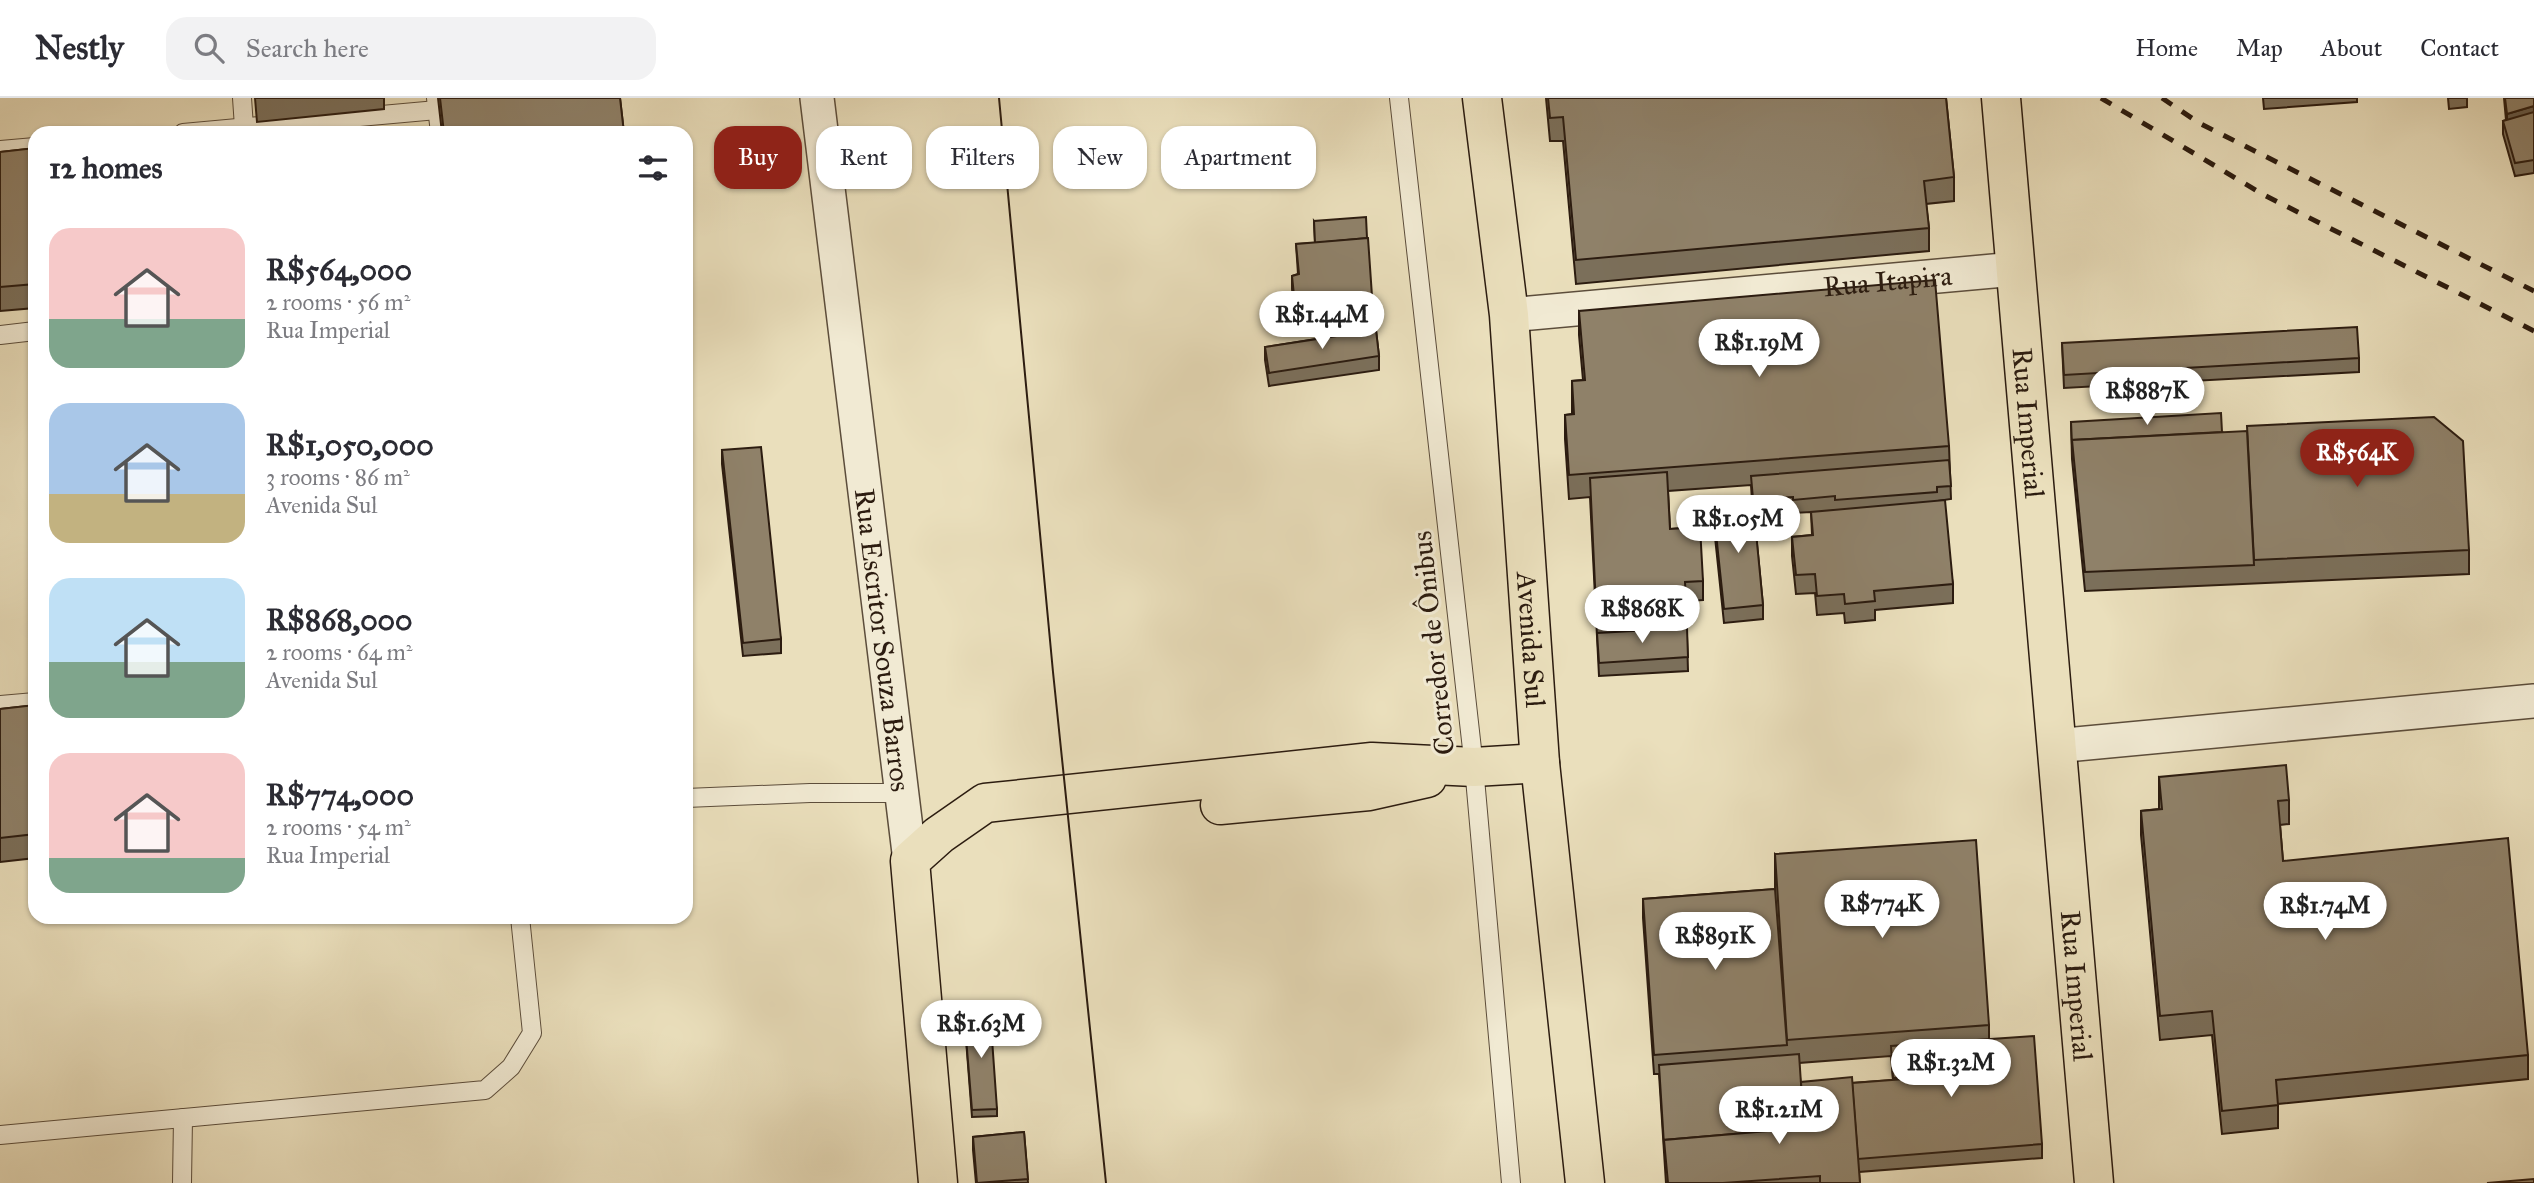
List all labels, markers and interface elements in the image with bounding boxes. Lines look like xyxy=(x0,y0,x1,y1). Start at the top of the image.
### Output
search box xyxy=(166,17,656,80)
text: Nestly xyxy=(35,28,124,68)
icon: search xyxy=(190,29,228,67)
text: Search here xyxy=(246,32,369,64)
text: Home xyxy=(2135,33,2198,63)
text: Map xyxy=(2236,33,2283,63)
text: About xyxy=(2321,33,2382,63)
text: Contact xyxy=(2420,33,2499,63)
chip: Buy xyxy=(714,126,802,189)
chip: Rent xyxy=(816,126,912,189)
chip: Filters xyxy=(926,126,1039,189)
chip: New xyxy=(1053,126,1147,189)
chip: Apartment xyxy=(1161,126,1316,189)
icon: filters xyxy=(634,149,672,187)
text: 12 homes xyxy=(49,150,162,186)
text: R$564,000 xyxy=(266,252,412,288)
icon: home xyxy=(105,256,189,340)
street label: Rua Itapira xyxy=(1821,257,1954,304)
text: 2 rooms · 56 m² xyxy=(266,288,410,316)
pin: R$1.44M xyxy=(1257,292,1387,351)
text: R$1.44M xyxy=(1275,300,1369,328)
text: Rua Imperial xyxy=(266,316,390,344)
pin: R$1.19M xyxy=(1694,320,1824,379)
text: R$1.19M xyxy=(1715,328,1803,356)
street label: Rua Imperial xyxy=(2005,346,2053,500)
pin: R$887K xyxy=(2090,368,2204,427)
text: R$887K xyxy=(2105,376,2189,404)
text: R$1,050,000 xyxy=(266,427,434,463)
pin: R$564K xyxy=(2300,430,2414,489)
icon: home xyxy=(105,431,189,515)
text: R$564K xyxy=(2316,438,2398,466)
text: 3 rooms · 86 m² xyxy=(266,463,410,491)
street label: Rua Escritor Souza Barros xyxy=(847,486,919,793)
text: Avenida Sul xyxy=(266,491,378,519)
pin: R$1.05M xyxy=(1673,496,1803,555)
text: R$1.05M xyxy=(1692,504,1784,532)
street label: Corredor de Ônibus xyxy=(1404,529,1462,757)
street label: Avenida Sul xyxy=(1509,570,1554,709)
pin: R$868K xyxy=(1585,586,1699,645)
text: R$868K xyxy=(1601,594,1683,622)
text: R$868,000 xyxy=(266,602,413,638)
icon: home xyxy=(105,606,189,690)
text: 2 rooms · 64 m² xyxy=(266,638,412,666)
text: Avenida Sul xyxy=(266,666,378,694)
text: R$774,000 xyxy=(266,777,414,813)
icon: home xyxy=(105,781,189,865)
text: 2 rooms · 54 m² xyxy=(266,813,411,841)
text: Rua Imperial xyxy=(266,841,390,869)
pin: R$774K xyxy=(1825,880,1939,940)
pin: R$1.74M xyxy=(2260,882,2390,942)
text: R$774K xyxy=(1840,889,1924,917)
text: R$1.74M xyxy=(2280,891,2370,919)
street label: Rua Imperial xyxy=(2053,909,2101,1063)
pin: R$891K xyxy=(1658,912,1772,972)
text: R$891K xyxy=(1675,921,1755,949)
pin: R$1.63M xyxy=(916,1000,1046,1060)
text: R$1.63M xyxy=(937,1009,1025,1037)
pin: R$1.32M xyxy=(1886,1040,2016,1099)
text: R$1.32M xyxy=(1907,1048,1995,1076)
pin: R$1.21M xyxy=(1714,1086,1844,1146)
text: R$1.21M xyxy=(1735,1095,1823,1123)

